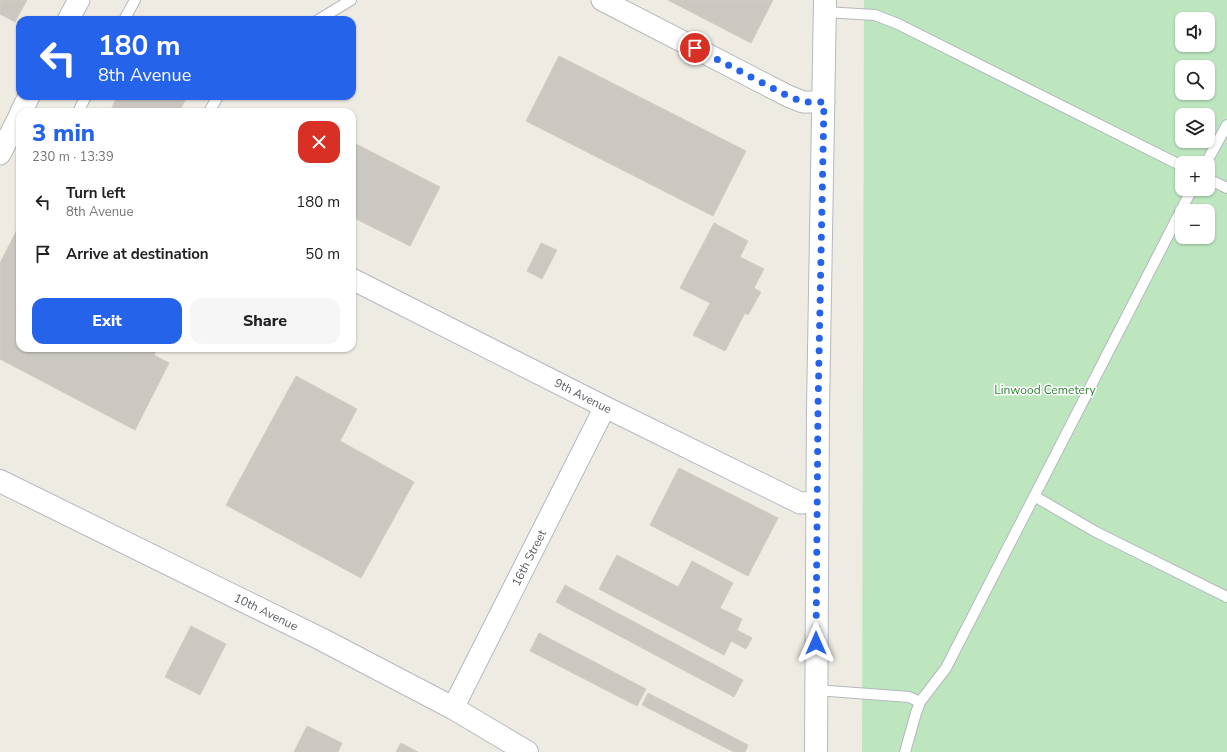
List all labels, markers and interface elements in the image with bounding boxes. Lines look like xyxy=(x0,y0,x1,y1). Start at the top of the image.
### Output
map controls xyxy=(1175,12,1215,244)
button: sound xyxy=(1175,12,1215,52)
text: 180 m xyxy=(98,27,181,65)
pin xyxy=(678,31,712,65)
icon: left xyxy=(32,32,84,84)
icon: arrive xyxy=(684,37,706,59)
button: search xyxy=(1175,60,1215,100)
text: 8th Avenue xyxy=(98,63,191,87)
button: layers xyxy=(1175,108,1215,148)
text: 3 min xyxy=(32,117,95,149)
button: close xyxy=(298,121,340,163)
text: 230 m · 13:39 xyxy=(32,148,114,166)
button: + xyxy=(1175,156,1215,196)
text: Turn left xyxy=(66,183,125,203)
icon: left xyxy=(32,191,54,213)
text: 180 m xyxy=(296,192,340,212)
text: 8th Avenue xyxy=(66,203,133,221)
button: − xyxy=(1175,204,1215,244)
icon: arrive xyxy=(32,243,54,265)
text: Arrive at destination xyxy=(66,244,209,264)
text: 50 m xyxy=(305,244,340,264)
button: Exit xyxy=(32,298,182,344)
button: Share xyxy=(190,298,340,344)
street label: 9th Avenue xyxy=(552,375,614,417)
park label: Linwood Cemetery xyxy=(994,382,1097,398)
street label: 16th Street xyxy=(508,526,550,589)
street label: 10th Avenue xyxy=(231,590,301,634)
position arrow xyxy=(795,622,837,664)

